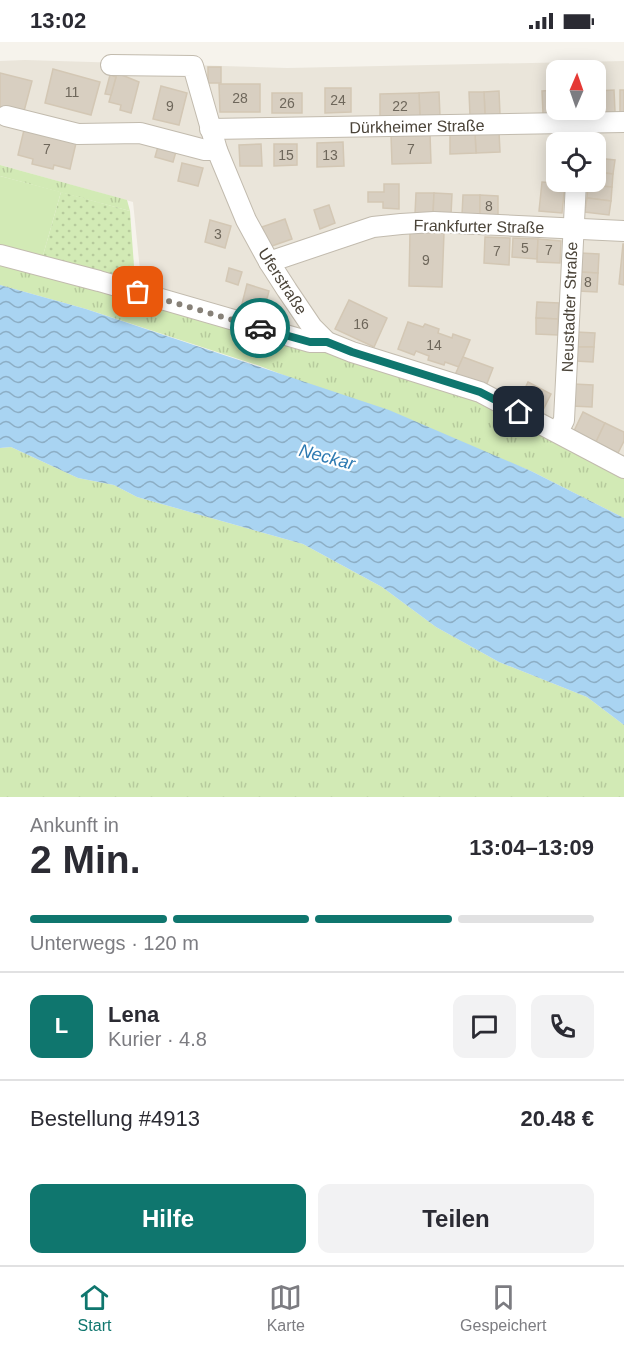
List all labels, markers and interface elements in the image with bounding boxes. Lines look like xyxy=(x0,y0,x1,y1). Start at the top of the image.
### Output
text: 13:02 xyxy=(30,8,86,33)
north arrow xyxy=(546,60,606,120)
map controls xyxy=(546,60,606,192)
house number: 11 xyxy=(65,84,79,100)
house number: 28 xyxy=(232,90,248,106)
house number: 24 xyxy=(330,92,346,108)
house number: 26 xyxy=(279,95,295,111)
house number: 9 xyxy=(166,98,174,114)
house number: 22 xyxy=(392,98,408,114)
street label: Dürkheimer Straße xyxy=(349,117,485,136)
button: locate xyxy=(546,132,606,192)
house number: 7 xyxy=(43,141,51,157)
house number: 7 xyxy=(407,141,415,157)
house number: 15 xyxy=(278,147,294,163)
house number: 13 xyxy=(322,147,338,163)
house number: 8 xyxy=(485,198,493,214)
street label: Frankfurter Straße xyxy=(414,217,545,236)
house number: 3 xyxy=(214,226,222,242)
house number: 5 xyxy=(521,240,529,256)
street label: Neustadter Straße xyxy=(559,241,580,373)
house number: 7 xyxy=(545,242,553,258)
house number: 7 xyxy=(493,243,501,259)
street label: Uferstraße xyxy=(255,245,310,318)
house number: 9 xyxy=(422,252,430,268)
pin xyxy=(112,266,163,317)
house number: 8 xyxy=(584,274,592,290)
icon: bag xyxy=(121,275,154,308)
courier xyxy=(230,298,290,358)
icon: car xyxy=(244,312,277,345)
house number: 16 xyxy=(353,316,369,332)
house number: 14 xyxy=(426,337,442,353)
pin xyxy=(493,386,544,437)
icon: home xyxy=(502,395,535,428)
water label: Neckar xyxy=(297,440,358,474)
text: Ankunft in xyxy=(30,814,119,836)
text: 13:04–13:09 xyxy=(469,835,594,860)
text: 2 Min. xyxy=(30,838,141,881)
text: Unterwegs · 120 m xyxy=(30,932,199,954)
button: chat xyxy=(453,995,516,1058)
button: phone xyxy=(531,995,594,1058)
text: Lena xyxy=(108,1002,159,1027)
text: L xyxy=(55,1013,68,1038)
text: Kurier · 4.8 xyxy=(108,1028,207,1050)
text: Bestellung #4913 xyxy=(30,1106,200,1131)
text: 20.48 € xyxy=(521,1106,594,1131)
button: Hilfe xyxy=(30,1184,306,1253)
button: Teilen xyxy=(318,1184,594,1253)
tab: Start xyxy=(78,1281,111,1335)
tab: Karte xyxy=(267,1281,305,1335)
tab: Gespeichert xyxy=(460,1281,546,1335)

